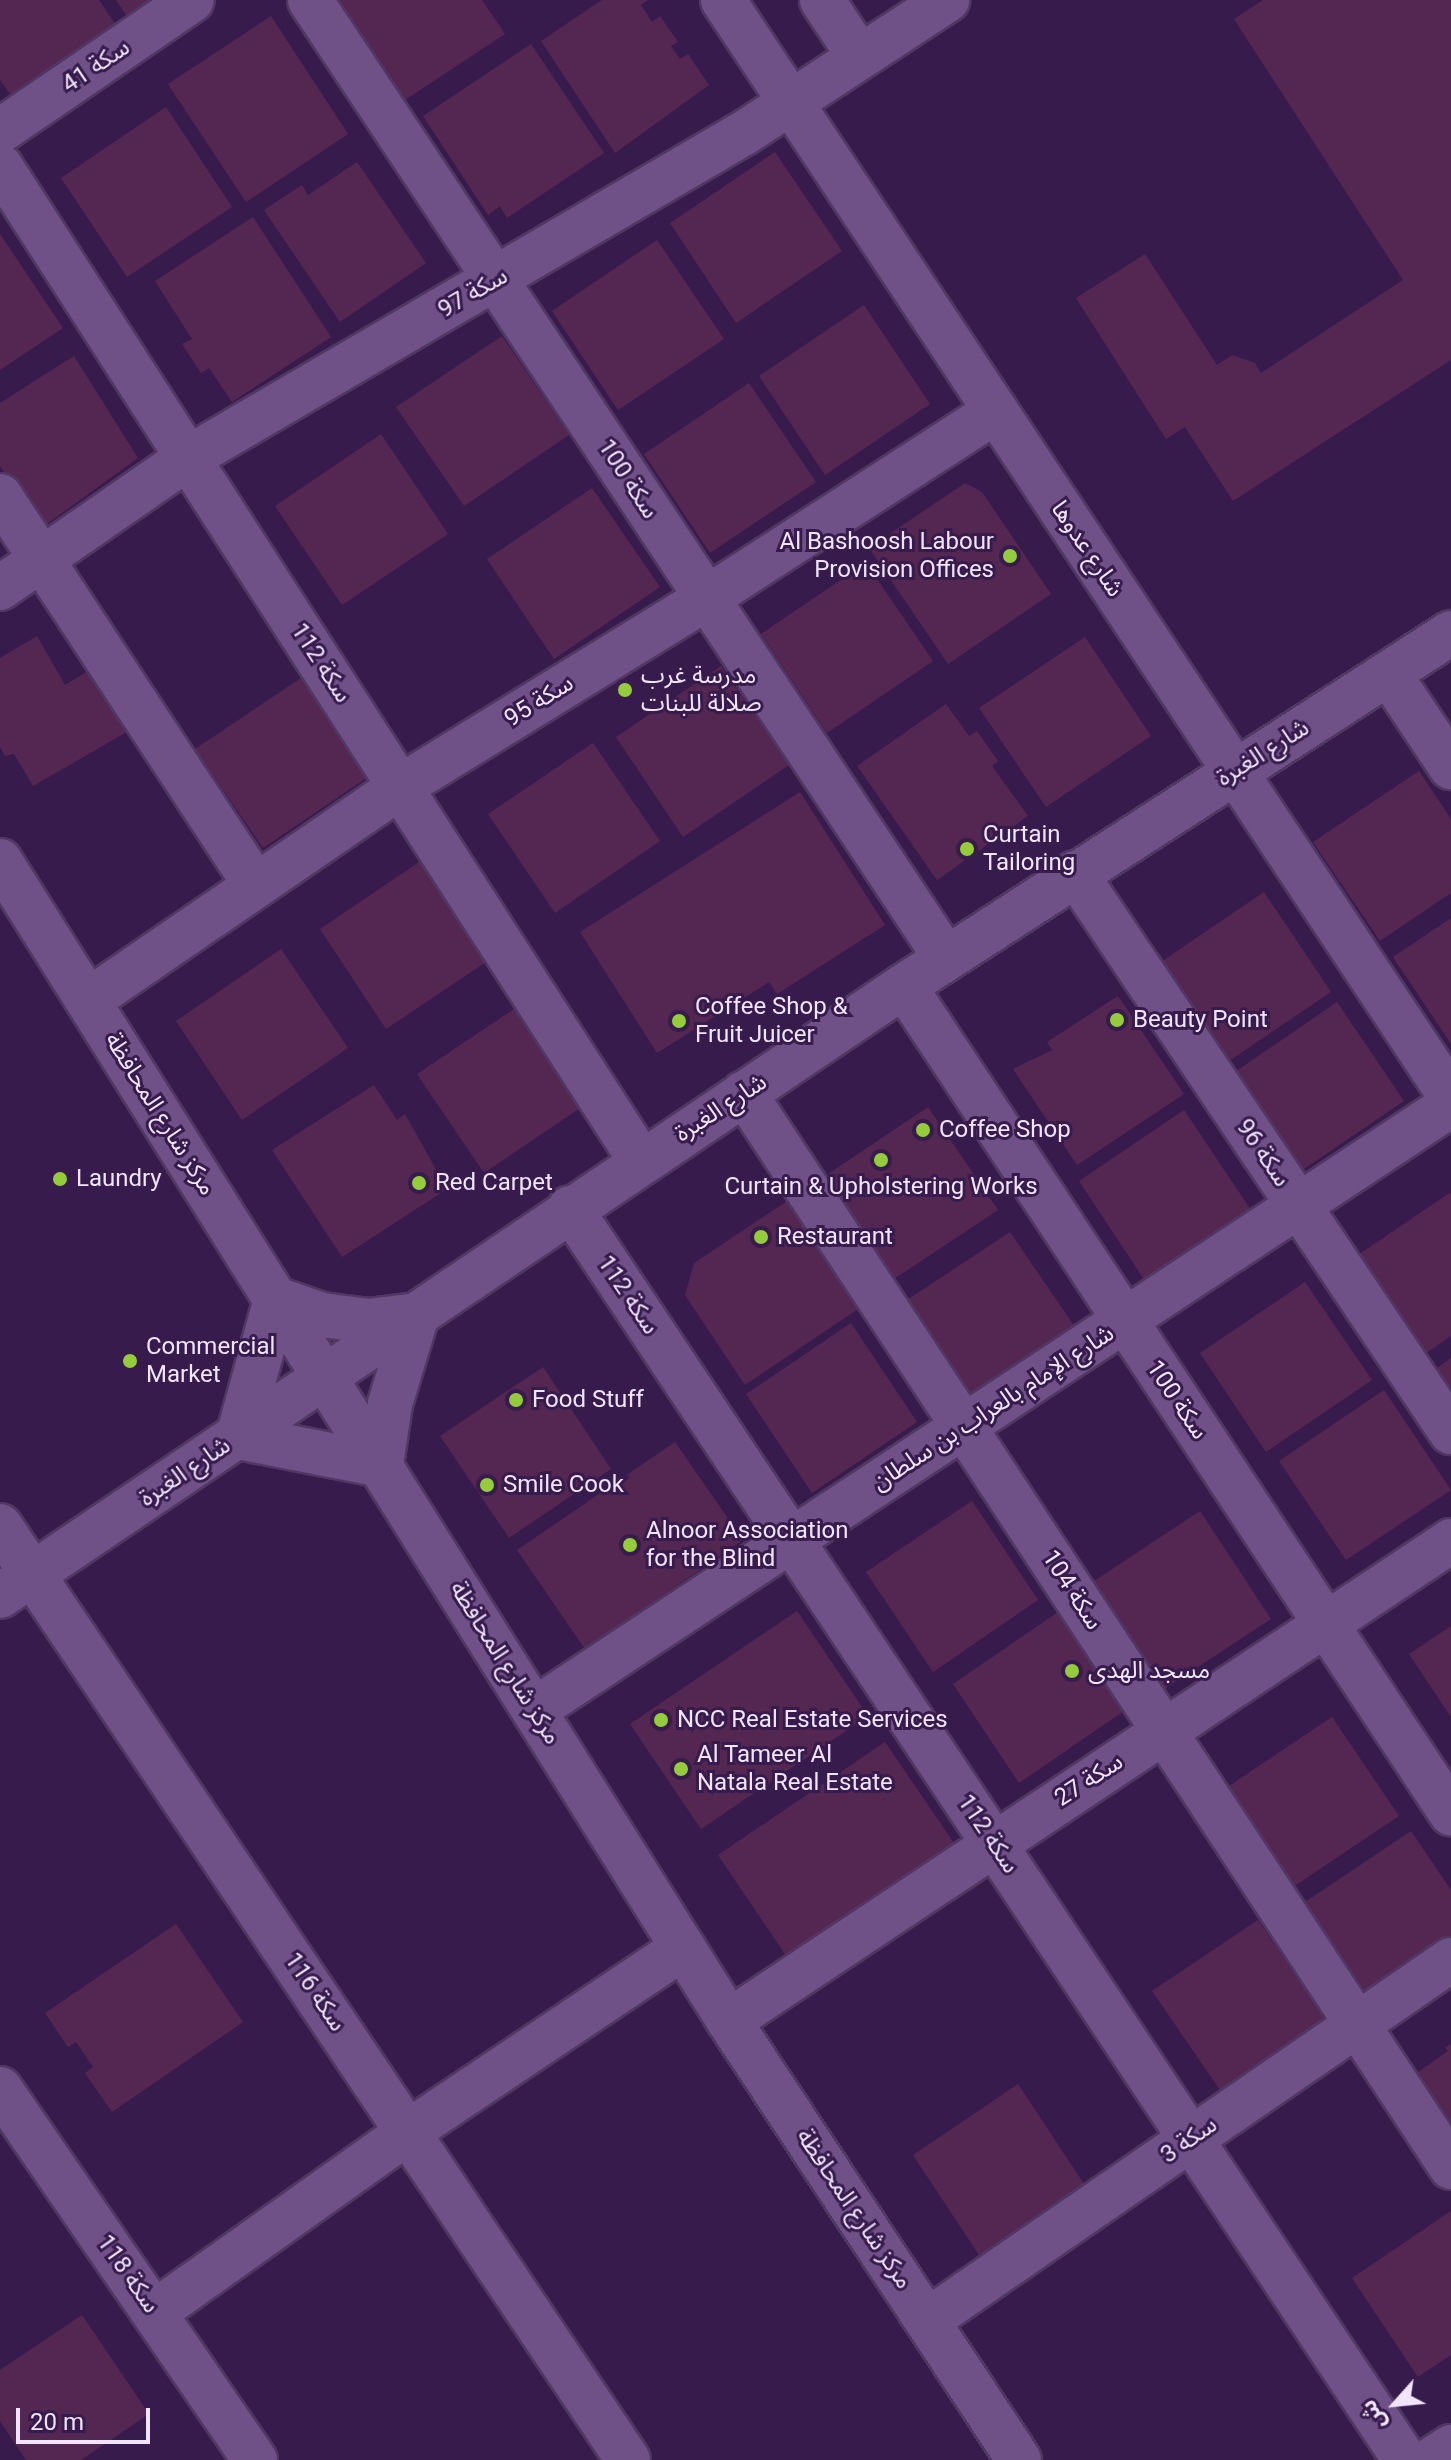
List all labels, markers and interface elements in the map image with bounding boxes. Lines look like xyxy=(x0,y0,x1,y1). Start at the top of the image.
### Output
street label: سكة 41 xyxy=(57,33,135,99)
street label: سكة 97 xyxy=(433,262,513,324)
street label: سكة 100 xyxy=(592,434,664,524)
street label: شارع عدوها xyxy=(1045,496,1129,602)
place label: Al Bashoosh Labour Provision Offices xyxy=(780,528,994,584)
marker: Al Bashoosh Labour Provision Offices xyxy=(1001,547,1019,565)
street label: سكة 112 xyxy=(285,618,357,708)
place label: مدرسة غرب صلالة للبنات xyxy=(641,662,762,718)
street label: سكة 95 xyxy=(499,669,579,733)
marker: مدرسة غرب صلالة للبنات xyxy=(616,681,634,699)
street label: شارع الغبرة xyxy=(1211,713,1315,793)
place label: Curtain Tailoring xyxy=(983,821,1075,877)
marker: Curtain Tailoring xyxy=(958,840,976,858)
place label: Coffee Shop & Fruit Juicer xyxy=(695,993,848,1049)
place label: Beauty Point xyxy=(1133,1006,1268,1034)
marker: Beauty Point xyxy=(1108,1011,1126,1029)
marker: Coffee Shop & Fruit Juicer xyxy=(670,1012,688,1030)
street label: مركز شارع المحافظة xyxy=(98,1027,222,1201)
street label: شارع الغبرة xyxy=(670,1068,772,1148)
street label: سكة 96 xyxy=(1230,1114,1296,1192)
place label: Coffee Shop xyxy=(939,1116,1071,1144)
marker: Coffee Shop xyxy=(914,1121,932,1139)
marker: Curtain & Upholstering Works xyxy=(872,1151,890,1169)
place label: Laundry xyxy=(76,1165,162,1193)
place label: Red Carpet xyxy=(435,1169,553,1197)
marker: Laundry xyxy=(51,1170,69,1188)
place label: Curtain & Upholstering Works xyxy=(724,1173,1038,1201)
marker: Red Carpet xyxy=(410,1174,428,1192)
place label: Restaurant xyxy=(777,1223,893,1251)
marker: Restaurant xyxy=(752,1228,770,1246)
street label: سكة 112 xyxy=(591,1250,665,1340)
street label: شارع الإمام بالعراب بن سلطان xyxy=(867,1319,1119,1497)
place label: Commercial Market xyxy=(146,1333,275,1389)
marker: Commercial Market xyxy=(121,1352,139,1370)
street label: سكة 100 xyxy=(1140,1355,1214,1445)
place label: Food Stuff xyxy=(532,1386,644,1414)
marker: Food Stuff xyxy=(507,1391,525,1409)
street label: شارع الغبرة xyxy=(134,1431,236,1513)
place label: Smile Cook xyxy=(503,1471,624,1499)
marker: Smile Cook xyxy=(478,1476,496,1494)
place label: Alnoor Association for the Blind xyxy=(646,1517,848,1573)
marker: Alnoor Association for the Blind xyxy=(621,1536,639,1554)
street label: سكة 104 xyxy=(1036,1545,1108,1635)
street label: مركز شارع المحافظة xyxy=(443,1576,567,1750)
place label: مسجد الهدى xyxy=(1088,1657,1210,1685)
marker: مسجد الهدى xyxy=(1063,1662,1081,1680)
place label: NCC Real Estate Services xyxy=(677,1706,948,1734)
marker: NCC Real Estate Services xyxy=(652,1711,670,1729)
place label: Al Tameer Al Natala Real Estate xyxy=(697,1741,893,1797)
street label: سكة 27 xyxy=(1049,1747,1129,1813)
marker: Al Tameer Al Natala Real Estate xyxy=(672,1760,690,1778)
street label: سكة 112 xyxy=(951,1789,1025,1879)
street label: سكة 116 xyxy=(278,1947,352,2037)
street label: سكة 3 xyxy=(1155,2110,1223,2170)
street label: مركز شارع المحافظة xyxy=(790,2124,918,2294)
street label: سكة 118 xyxy=(91,2229,165,2319)
north arrow xyxy=(1355,2364,1435,2444)
scale bar xyxy=(20,2392,154,2442)
text: ش xyxy=(1355,2396,1391,2434)
text: 20 m xyxy=(30,2408,84,2436)

